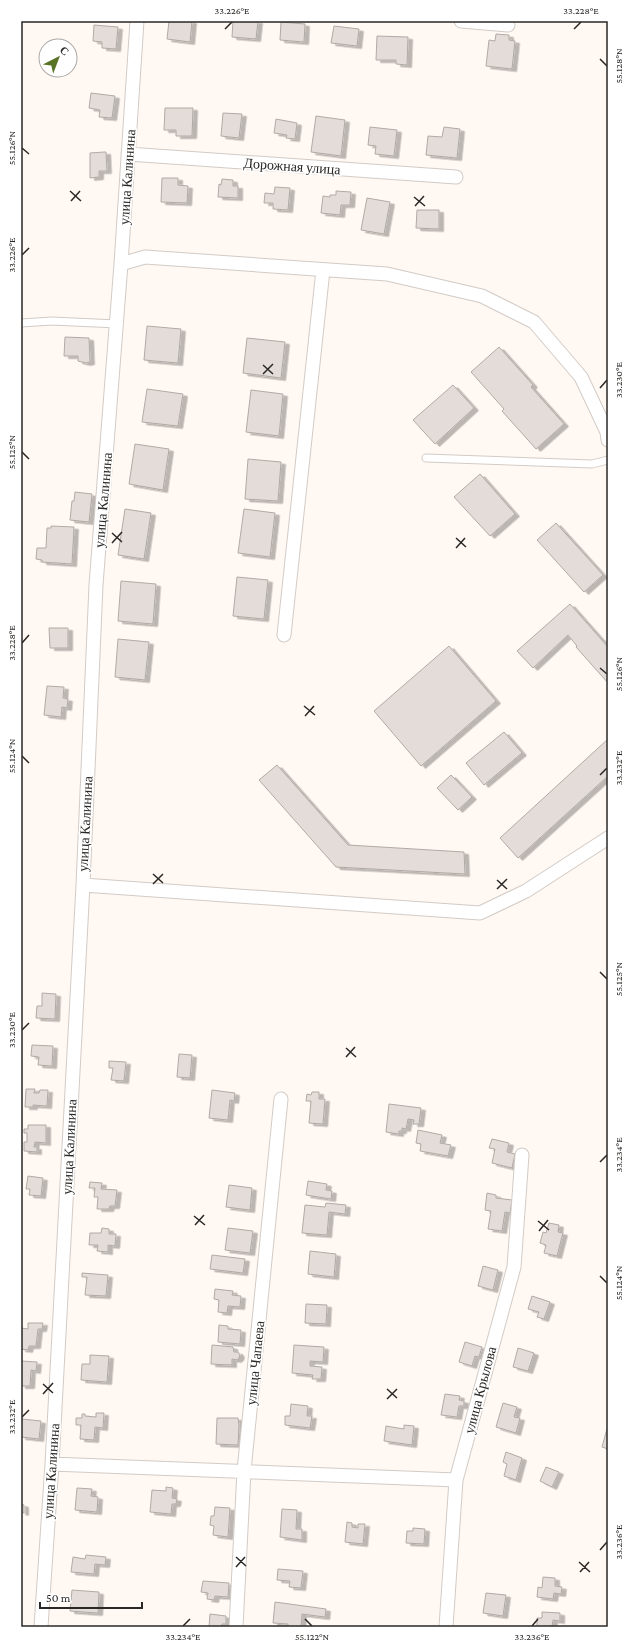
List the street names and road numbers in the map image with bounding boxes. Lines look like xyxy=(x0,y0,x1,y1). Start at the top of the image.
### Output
street label: улица Калинина xyxy=(116,128,138,225)
street label: Дорожная улица xyxy=(243,155,342,177)
street label: улица Калинина xyxy=(91,451,115,548)
street label: улица Калинина xyxy=(75,775,96,872)
street label: улица Калинина xyxy=(59,1098,80,1195)
street label: улица Чапаева xyxy=(243,1319,267,1406)
street label: улица Крылова xyxy=(461,1344,500,1435)
street label: улица Калинина xyxy=(40,1422,62,1519)

